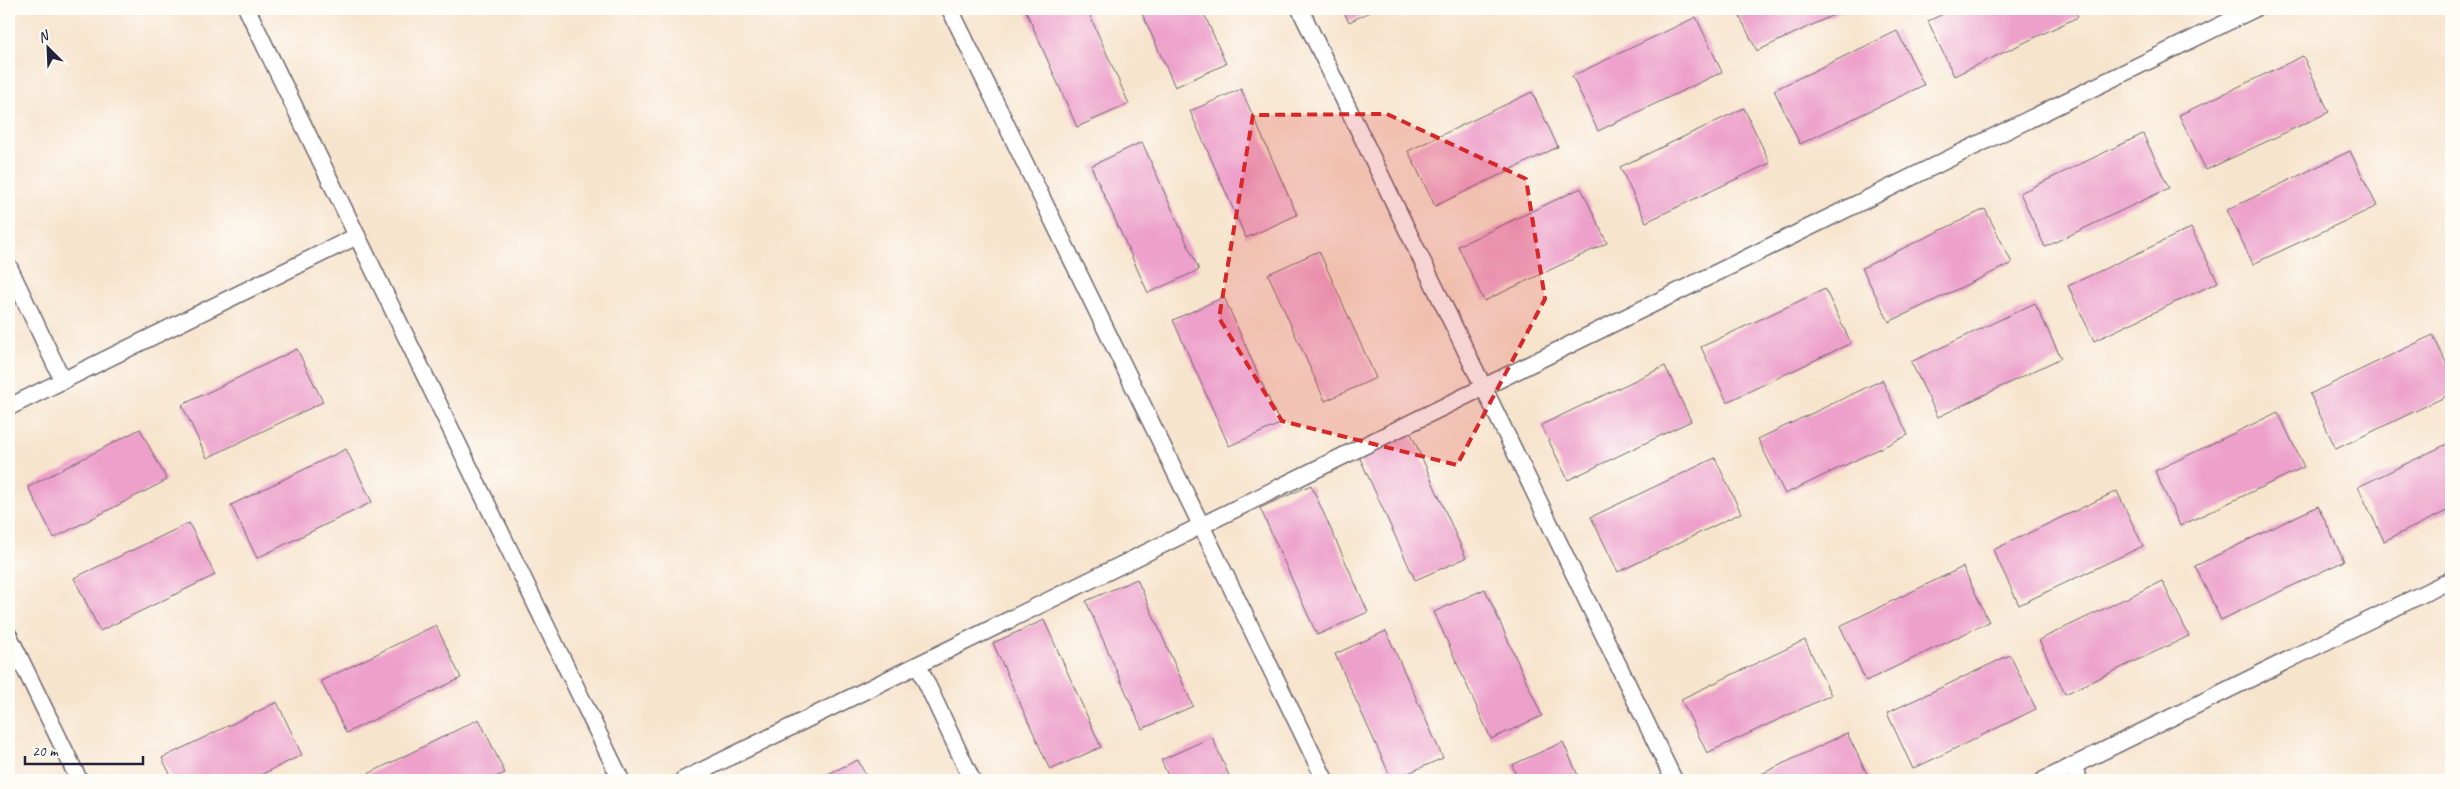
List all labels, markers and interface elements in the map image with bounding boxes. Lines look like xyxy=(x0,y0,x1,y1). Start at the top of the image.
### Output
north arrow xyxy=(22,22,72,72)
text: N xyxy=(35,26,52,46)
scale bar xyxy=(25,734,142,766)
text: 20 m xyxy=(32,742,59,761)

